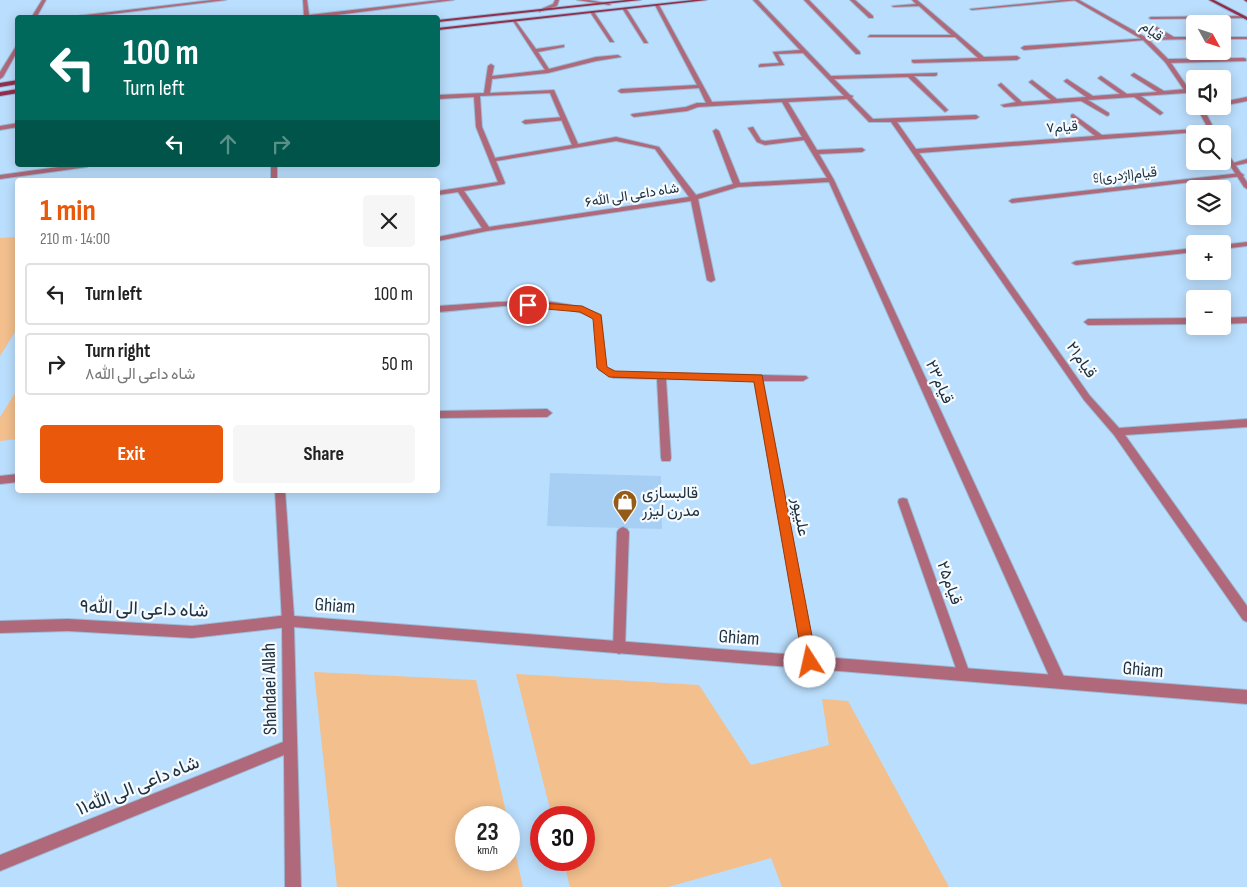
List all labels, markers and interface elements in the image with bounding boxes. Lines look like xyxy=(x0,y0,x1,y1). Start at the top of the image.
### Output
north arrow xyxy=(1186,15,1231,60)
map controls xyxy=(1186,15,1231,335)
street label: قیام xyxy=(1138,17,1166,45)
text: 100 m xyxy=(123,32,199,75)
icon: left xyxy=(40,35,105,100)
button: sound xyxy=(1186,70,1231,115)
text: Turn left xyxy=(123,75,185,102)
street label: قیام۷ xyxy=(1046,117,1078,137)
button: search xyxy=(1186,125,1231,170)
icon: left xyxy=(161,130,189,158)
icon: ahead xyxy=(214,130,242,158)
icon: right xyxy=(267,130,295,158)
street label: قیام(اژدری)9 xyxy=(1092,163,1158,187)
street label: شاه داعی الی الله۶ xyxy=(584,179,680,211)
button: layers xyxy=(1186,180,1231,225)
text: 1 min xyxy=(40,193,96,229)
button: close xyxy=(363,195,415,247)
text: 210 m · 14:00 xyxy=(40,230,110,249)
button: + xyxy=(1186,235,1231,280)
icon: left xyxy=(42,280,70,308)
text: Turn left xyxy=(85,283,142,306)
text: 100 m xyxy=(374,283,413,306)
pin xyxy=(507,284,549,326)
button: − xyxy=(1186,290,1231,335)
icon: arrive xyxy=(514,291,542,319)
street label: قیام۲۱ xyxy=(1062,338,1100,382)
text: Turn right xyxy=(85,340,150,363)
icon: right xyxy=(42,350,70,378)
text: 50 m xyxy=(382,353,413,376)
street label: قیام۲۳ xyxy=(921,357,957,407)
text: ۸شاه داعی الی الله xyxy=(85,365,195,384)
button: Exit xyxy=(40,425,223,483)
button: Share xyxy=(233,425,415,483)
place label: قالبسازی مدرن لیزر xyxy=(641,484,700,521)
shop icon: قالبسازی مدرن لیزر xyxy=(612,489,638,523)
street label: علیپور xyxy=(786,495,813,538)
street label: قیام۲۵ xyxy=(932,559,966,607)
street label: Ghiam xyxy=(314,593,356,619)
street label: شاه داعی الی الله۹ xyxy=(79,595,209,623)
street label: Ghiam xyxy=(718,625,760,651)
position arrow xyxy=(783,635,835,687)
street label: Shahdaei Allah xyxy=(258,643,282,735)
street label: Ghiam xyxy=(1122,657,1164,683)
street label: شاه داعی الی الله۱۱ xyxy=(73,751,203,821)
speed limit sign: 30 xyxy=(530,806,595,871)
text: 23 xyxy=(476,817,499,848)
text: km/h xyxy=(477,843,498,858)

